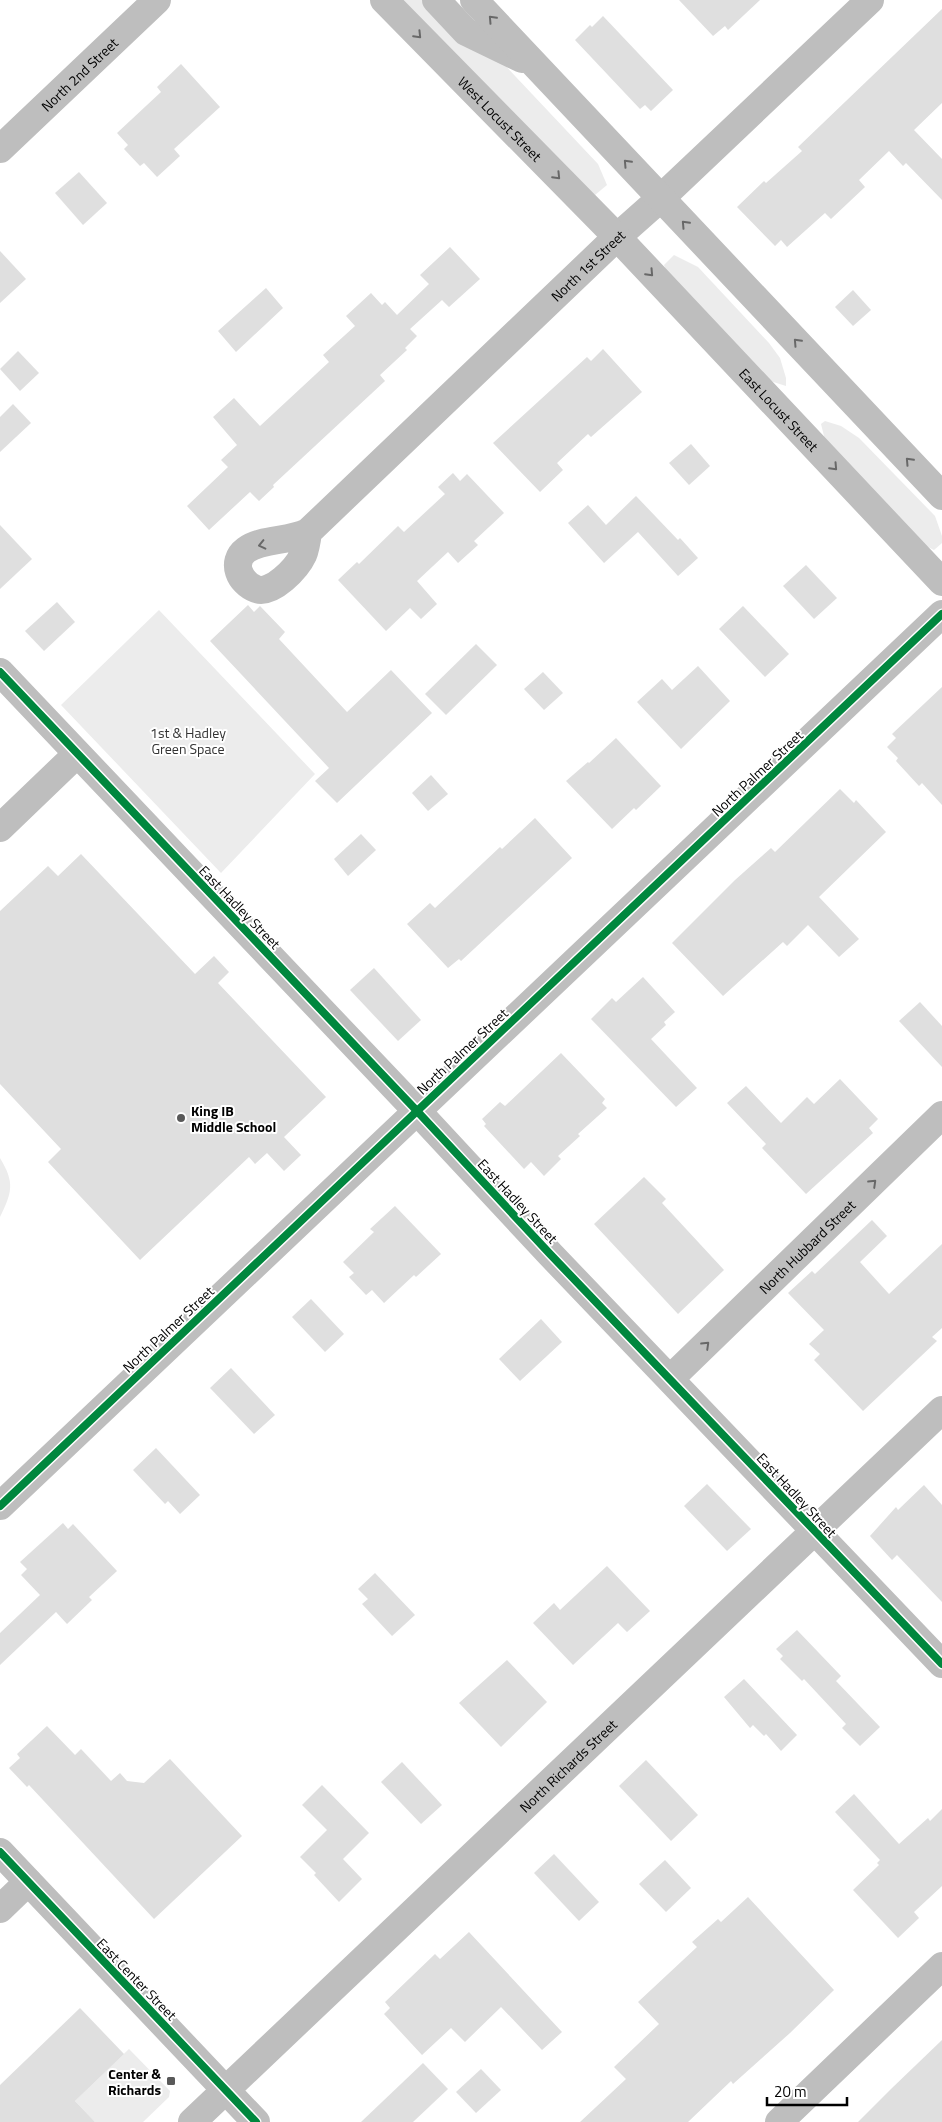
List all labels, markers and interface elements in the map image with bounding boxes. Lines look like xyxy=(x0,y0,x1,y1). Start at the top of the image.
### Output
one-way arrow xyxy=(489,16,498,25)
one-way arrow xyxy=(413,29,422,38)
street label: North 2nd Street xyxy=(36,32,122,116)
street label: West Locust Street xyxy=(454,71,547,166)
one-way arrow xyxy=(624,159,633,168)
one-way arrow xyxy=(551,170,560,179)
one-way arrow xyxy=(682,221,691,230)
street label: North 1st Street xyxy=(546,224,629,306)
one-way arrow xyxy=(644,267,653,276)
one-way arrow xyxy=(794,339,803,348)
street label: East Locust Street xyxy=(735,363,824,456)
one-way arrow xyxy=(906,457,915,466)
one-way arrow xyxy=(828,462,837,471)
one-way arrow xyxy=(257,539,266,550)
park label: 1st & Hadley Green Space xyxy=(150,722,226,759)
street label: North Palmer Street xyxy=(707,725,808,821)
street label: East Hadley Street xyxy=(195,860,286,954)
street label: North Palmer Street xyxy=(412,1003,513,1099)
place label: King IB Middle School xyxy=(191,1100,276,1137)
marker: King IB Middle School xyxy=(175,1112,187,1124)
street label: East Hadley Street xyxy=(473,1154,563,1248)
one-way arrow xyxy=(867,1179,876,1188)
street label: North Hubbard Street xyxy=(754,1194,860,1298)
street label: North Palmer Street xyxy=(118,1281,219,1377)
one-way arrow xyxy=(700,1341,709,1350)
street label: East Hadley Street xyxy=(752,1448,842,1542)
street label: North Richards Street xyxy=(514,1714,621,1817)
street label: East Center Street xyxy=(92,1933,182,2025)
place label: Center & Richards xyxy=(108,2063,161,2100)
scale bar xyxy=(767,2074,847,2106)
marker: Center & Richards xyxy=(165,2075,177,2087)
text: 20 m xyxy=(774,2080,807,2103)

